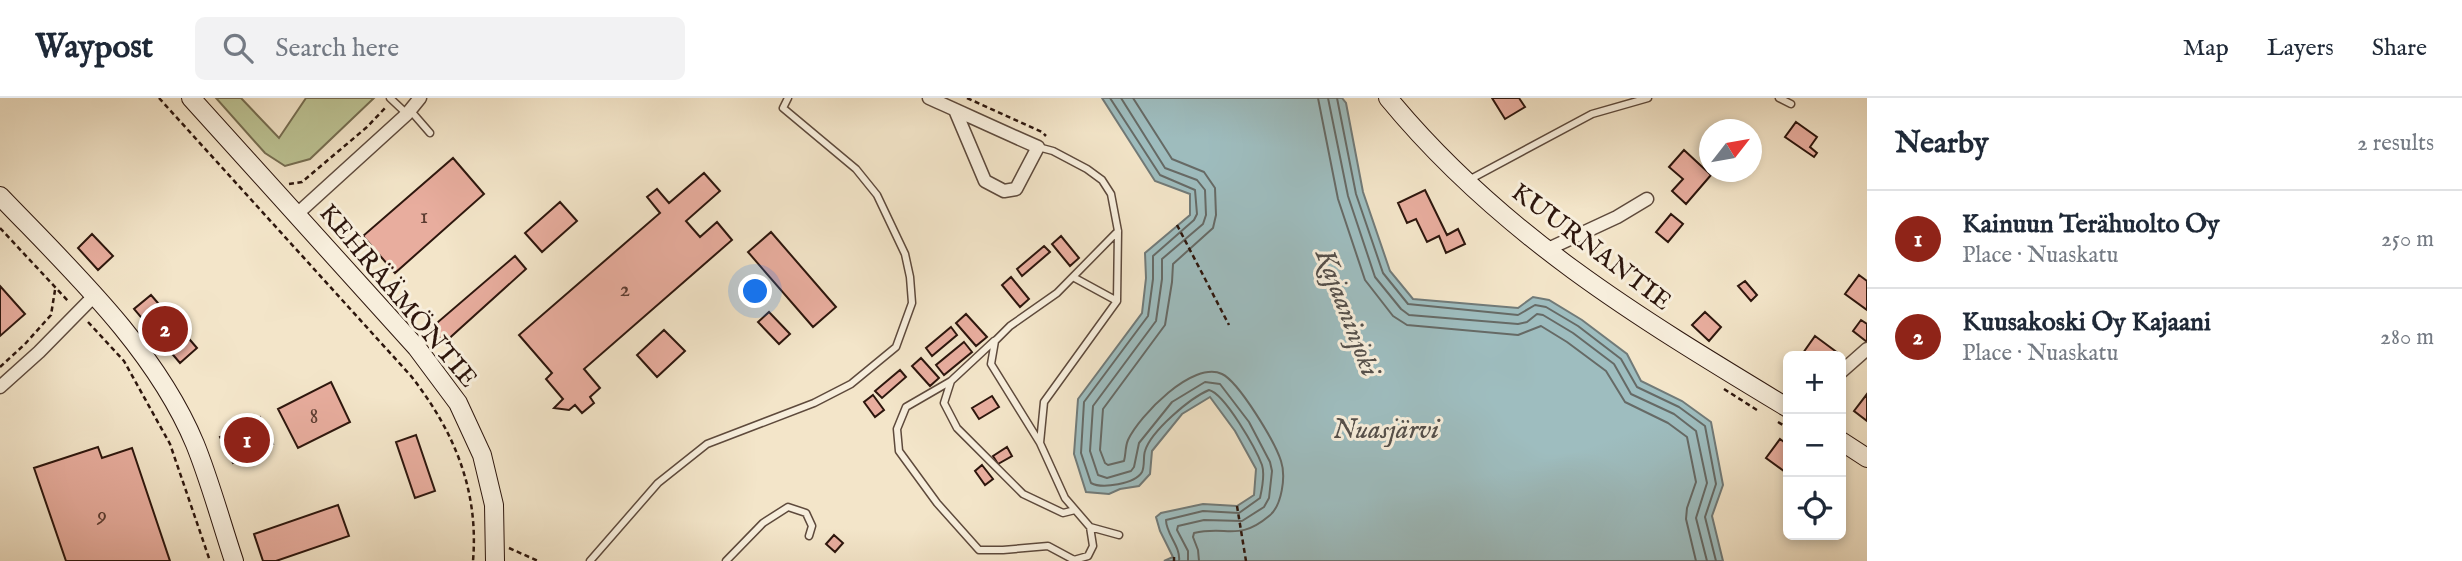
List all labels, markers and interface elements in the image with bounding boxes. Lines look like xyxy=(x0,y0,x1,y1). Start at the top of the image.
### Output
search box xyxy=(195,17,685,80)
text: Waypost xyxy=(35,27,153,69)
icon: search xyxy=(219,29,257,67)
text: Search here xyxy=(275,32,399,65)
text: Map xyxy=(2183,33,2229,64)
text: Layers xyxy=(2267,33,2334,64)
text: Share xyxy=(2372,33,2427,64)
north arrow xyxy=(1699,119,1762,182)
text: Nearby xyxy=(1895,125,1988,163)
text: 2 results xyxy=(2357,129,2434,158)
street label: KUURNANTIE xyxy=(1504,176,1678,318)
street label: KEHRÄÄMÖNTIE xyxy=(311,197,484,395)
house number: 1 xyxy=(420,202,428,231)
text: Kainuun Terähuolto Oy xyxy=(1962,208,2220,241)
text: 1 xyxy=(1914,225,1922,254)
text: 250 m xyxy=(2381,225,2434,254)
text: Place · Nuaskatu xyxy=(1962,241,2118,270)
water label: Kajaaninjoki xyxy=(1306,243,1388,383)
your location xyxy=(738,274,772,308)
house number: 2 xyxy=(620,275,630,304)
pin: 2 xyxy=(142,303,188,355)
text: Kuusakoski Oy Kajaani xyxy=(1962,306,2211,339)
text: 2 xyxy=(1913,323,1923,352)
text: 280 m xyxy=(2380,323,2434,352)
text: Place · Nuaskatu xyxy=(1962,339,2118,368)
map controls xyxy=(1783,351,1846,540)
button: + xyxy=(1783,351,1846,414)
house number: 8 xyxy=(309,402,319,431)
water label: Nuasjärvi xyxy=(1333,413,1441,448)
pin: 1 xyxy=(224,414,270,466)
button: − xyxy=(1783,414,1846,477)
button: locate xyxy=(1783,477,1846,540)
house number: 9 xyxy=(96,501,107,530)

